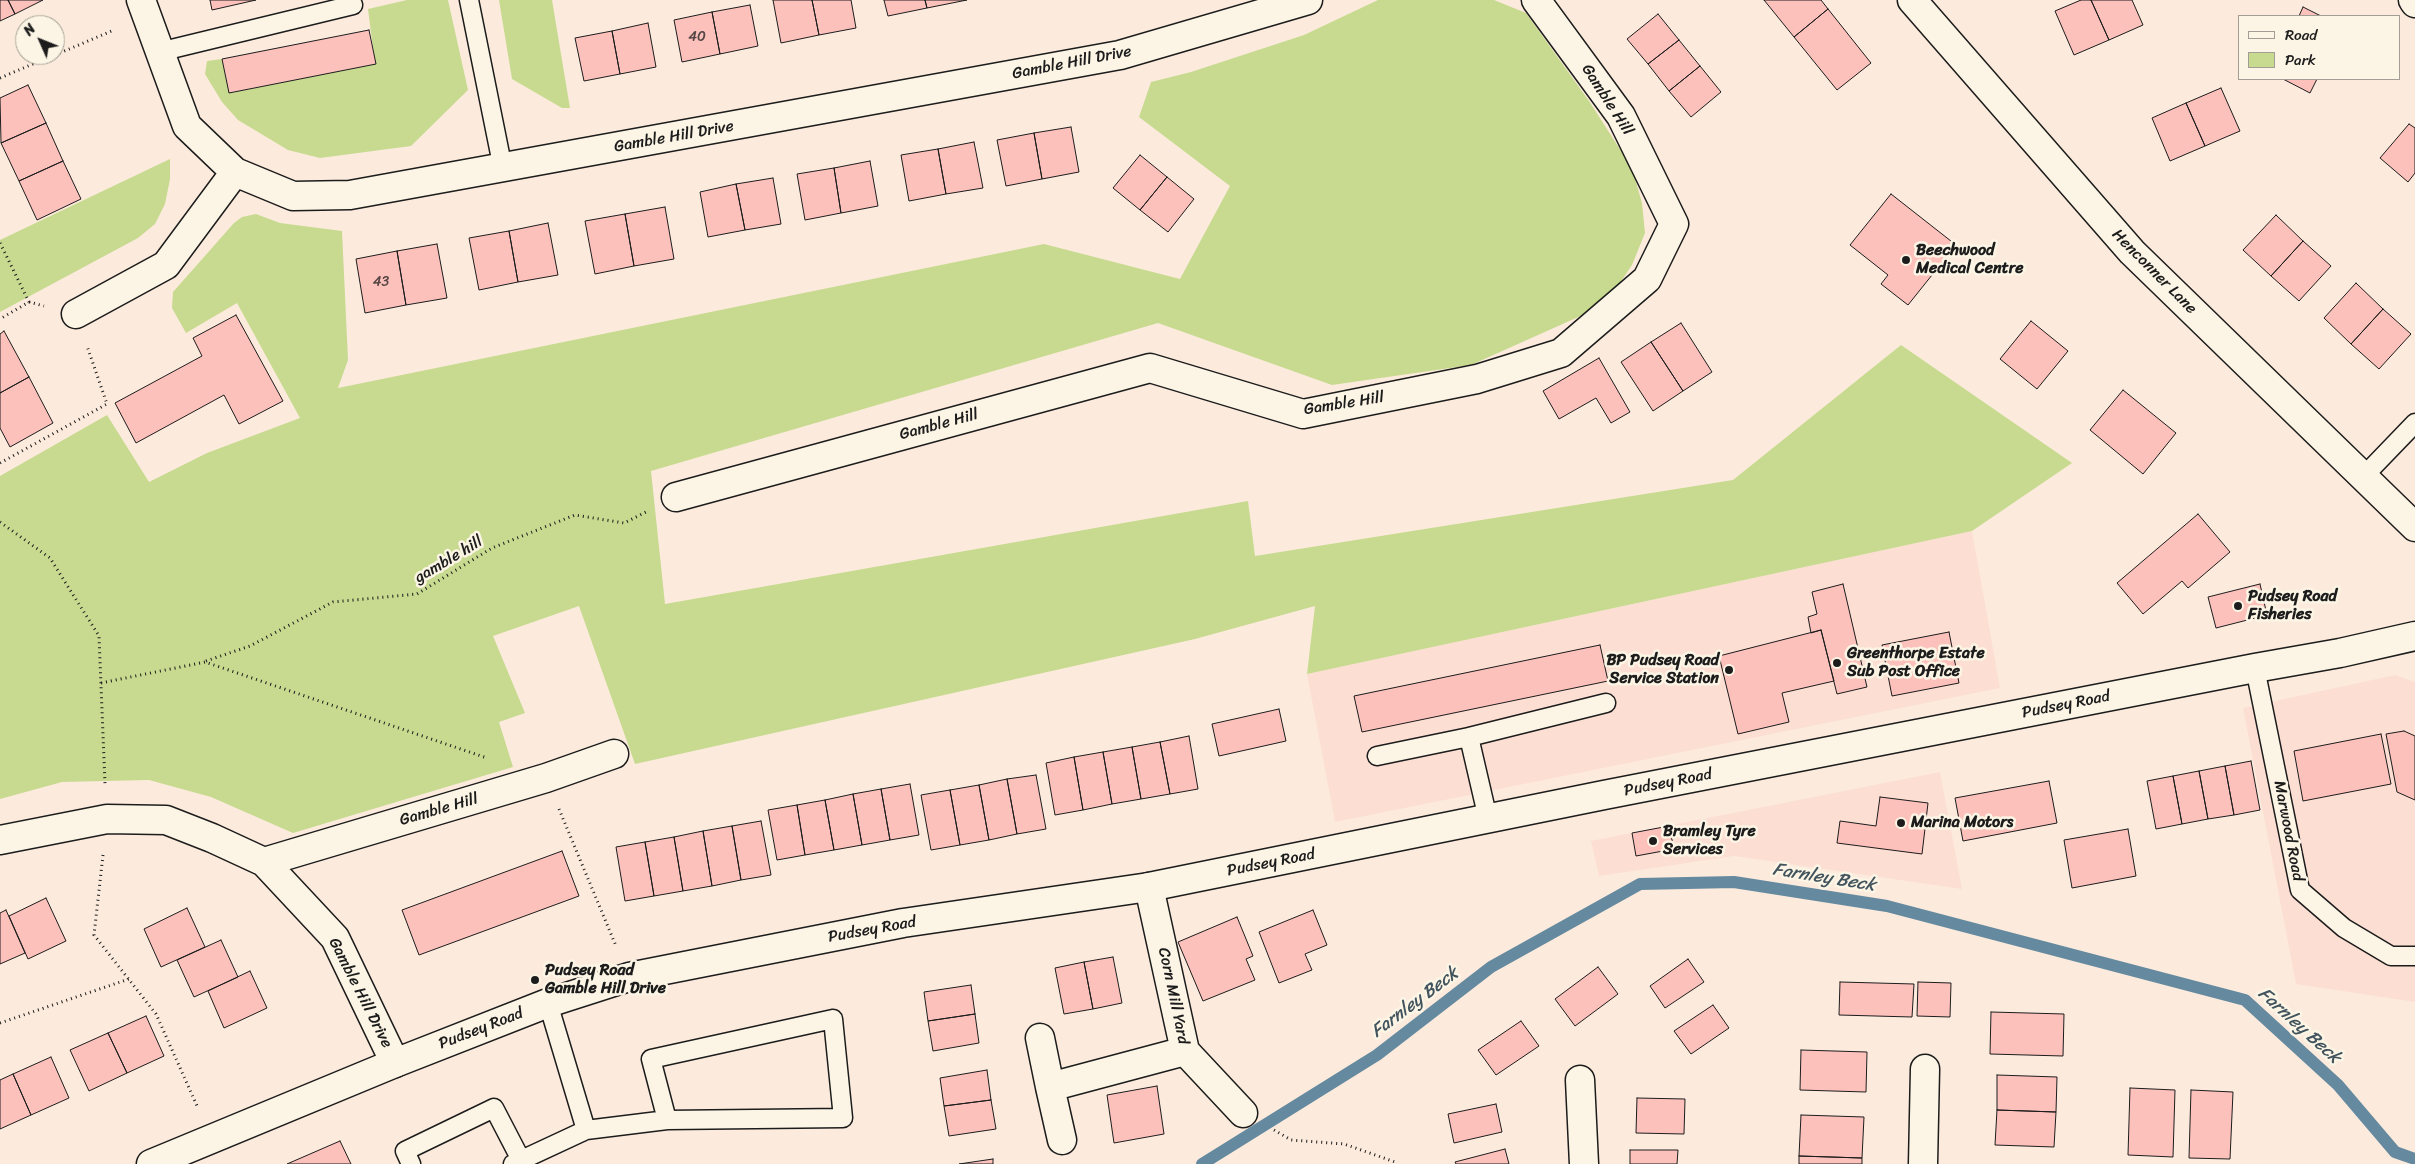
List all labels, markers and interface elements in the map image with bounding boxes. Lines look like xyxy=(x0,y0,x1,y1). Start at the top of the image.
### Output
north arrow xyxy=(15,15,65,65)
legend xyxy=(2238,15,2400,80)
text: N xyxy=(17,18,42,42)
text: Road xyxy=(2285,22,2317,48)
house number: 40 xyxy=(688,29,706,45)
street label: Gamble Hill Drive xyxy=(1011,42,1133,84)
text: Park xyxy=(2285,47,2316,73)
street label: Gamble Hill xyxy=(1577,61,1637,139)
street label: Gamble Hill Drive xyxy=(613,117,735,157)
street label: Henconner Lane xyxy=(2108,226,2200,318)
place label: Beechwood Medical Centre xyxy=(1916,241,2023,279)
marker: Beechwood Medical Centre xyxy=(1900,254,1912,266)
house number: 43 xyxy=(373,274,389,290)
street label: Gamble Hill xyxy=(1303,388,1385,420)
street label: Gamble Hill xyxy=(898,405,980,445)
street label: gamble hill xyxy=(412,532,486,588)
place label: Pudsey Road Fisheries xyxy=(2248,587,2337,625)
marker: Pudsey Road Fisheries xyxy=(2232,600,2244,612)
place label: Greenthorpe Estate Sub Post Office xyxy=(1847,644,1985,682)
place label: BP Pudsey Road Service Station xyxy=(1606,651,1719,689)
marker: Greenthorpe Estate Sub Post Office xyxy=(1831,657,1843,669)
marker: BP Pudsey Road Service Station xyxy=(1723,664,1735,676)
street label: Pudsey Road xyxy=(2021,687,2111,723)
street label: Pudsey Road xyxy=(1623,765,1713,801)
street label: Marwood Road xyxy=(2269,779,2307,883)
street label: Gamble Hill xyxy=(398,790,480,830)
place label: Marina Motors xyxy=(1911,813,2013,833)
marker: Marina Motors xyxy=(1895,817,1907,829)
place label: Bramley Tyre Services xyxy=(1663,822,1756,860)
marker: Bramley Tyre Services xyxy=(1647,835,1659,847)
street label: Pudsey Road xyxy=(1226,845,1316,881)
water label: Farnley Beck xyxy=(1771,859,1877,897)
street label: Pudsey Road xyxy=(827,913,917,947)
street label: Gamble Hill Drive xyxy=(324,935,396,1051)
street label: Corn Mill Yard xyxy=(1153,946,1193,1046)
place label: Pudsey Road Gamble Hill Drive xyxy=(545,961,666,999)
water label: Farnley Beck xyxy=(1367,963,1463,1043)
marker: Pudsey Road Gamble Hill Drive xyxy=(529,974,541,986)
water label: Farnley Beck xyxy=(2253,983,2345,1069)
street label: Pudsey Road xyxy=(436,1004,526,1054)

